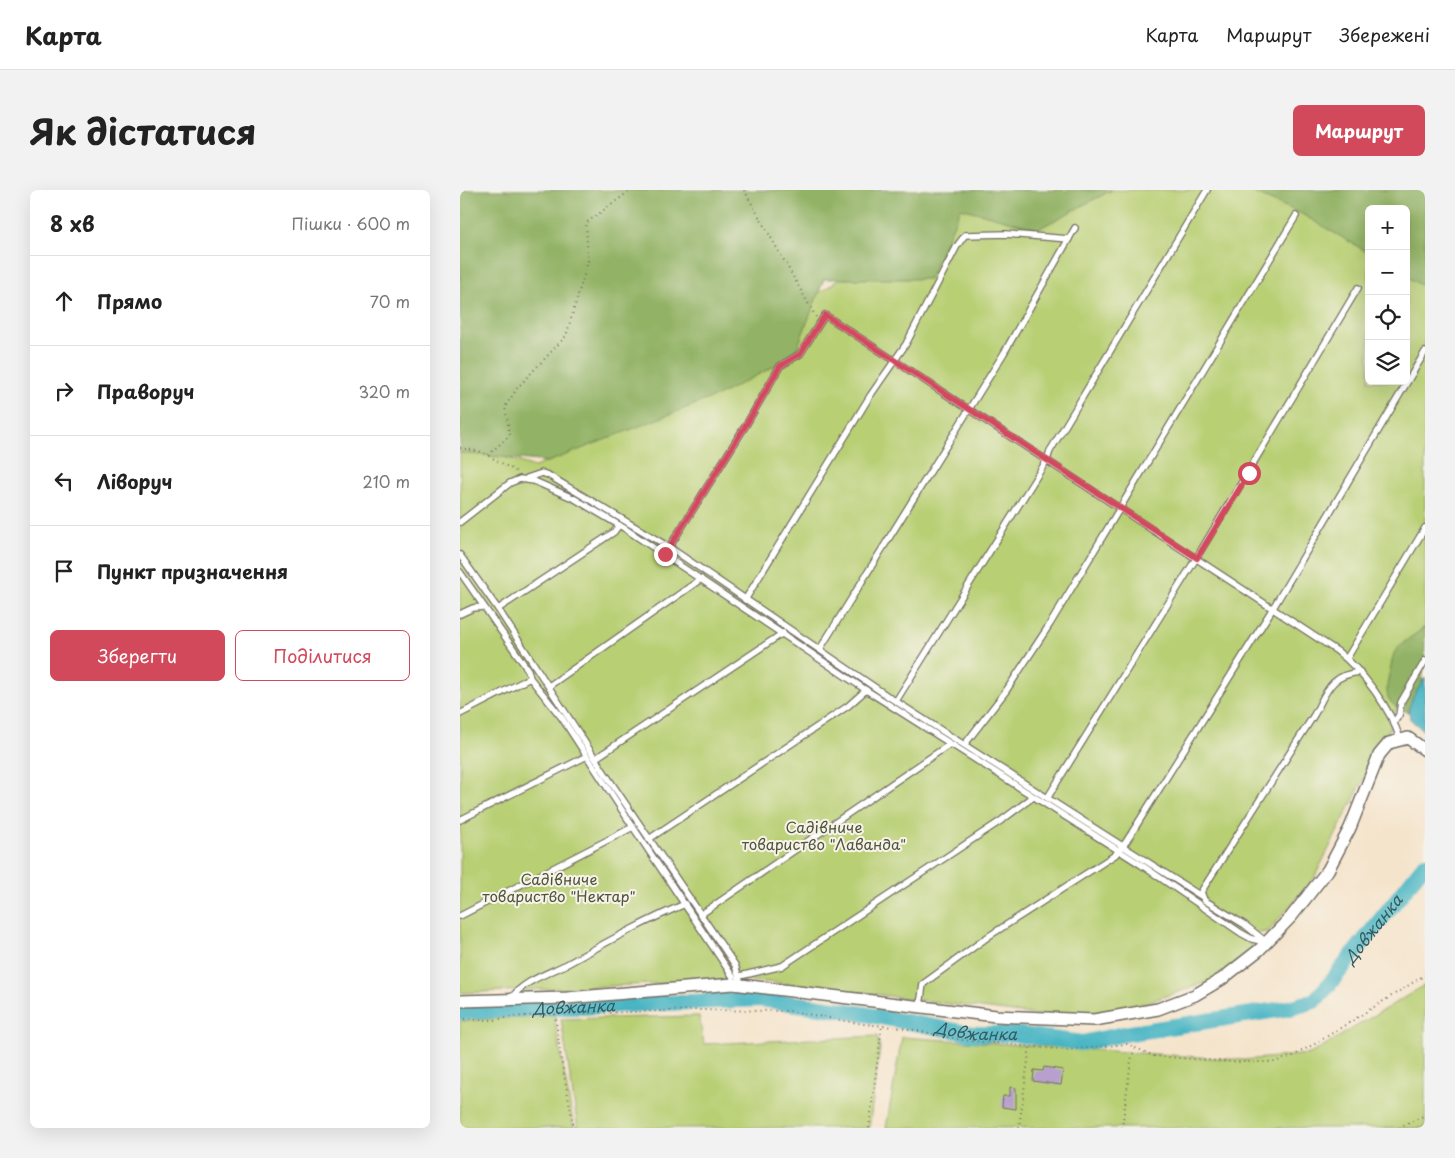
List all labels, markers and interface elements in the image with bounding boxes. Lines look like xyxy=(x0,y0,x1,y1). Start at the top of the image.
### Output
text: Карта xyxy=(25,17,102,53)
text: Карта xyxy=(1145,21,1198,48)
text: Маршрут xyxy=(1226,21,1311,48)
text: Збережені xyxy=(1339,21,1430,48)
text: Як дістатися xyxy=(30,104,256,157)
button: Маршрут xyxy=(1293,105,1425,156)
map controls xyxy=(1365,205,1410,385)
button: + xyxy=(1365,205,1410,250)
text: 8 хв xyxy=(50,207,94,239)
text: Пішки · 600 m xyxy=(291,211,410,235)
button: − xyxy=(1365,250,1410,295)
icon: ahead xyxy=(50,287,78,315)
text: Прямо xyxy=(97,287,162,315)
text: 70 m xyxy=(370,289,410,313)
button: locate xyxy=(1365,295,1410,340)
button: layers xyxy=(1365,340,1410,385)
icon: right xyxy=(50,377,78,405)
text: Праворуч xyxy=(97,377,194,405)
text: 320 m xyxy=(359,379,410,403)
route start xyxy=(1238,462,1261,485)
icon: left xyxy=(50,467,78,495)
text: Ліворуч xyxy=(97,467,173,495)
text: 210 m xyxy=(362,469,410,493)
route end xyxy=(654,543,677,566)
icon: arrive xyxy=(50,557,78,585)
text: Пункт призначення xyxy=(97,557,288,585)
button: Зберегти xyxy=(50,630,225,681)
button: Поділитися xyxy=(235,630,410,681)
park label: Садівниче товариство "Лаванда" xyxy=(742,815,906,855)
park label: Садівниче товариство "Нектар" xyxy=(482,867,636,907)
water label: Довжанка xyxy=(1336,888,1408,970)
water label: Довжанка xyxy=(530,992,617,1020)
water label: Довжанка xyxy=(931,1014,1018,1046)

